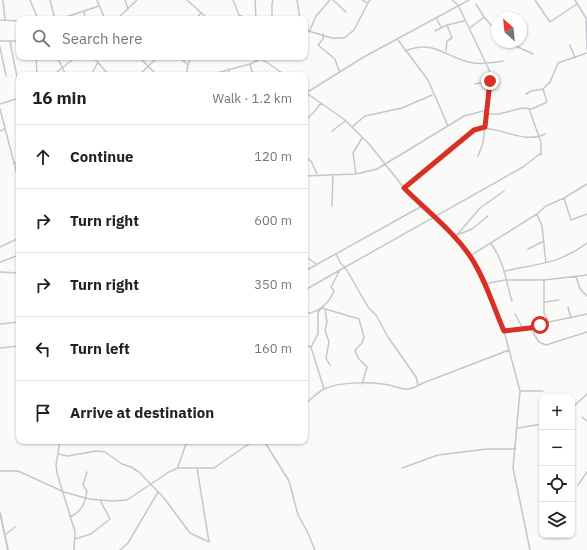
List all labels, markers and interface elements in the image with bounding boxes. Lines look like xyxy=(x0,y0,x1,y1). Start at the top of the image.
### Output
north arrow xyxy=(491,12,527,48)
search box xyxy=(16,16,308,60)
icon: search xyxy=(30,27,52,49)
text: Search here xyxy=(62,29,142,48)
route end xyxy=(481,72,499,90)
text: 16 min xyxy=(32,87,87,109)
text: Walk · 1.2 km xyxy=(212,90,292,107)
icon: ahead xyxy=(32,146,54,168)
text: Continue xyxy=(70,147,134,166)
text: 120 m xyxy=(254,148,292,165)
icon: right xyxy=(32,210,54,232)
text: Turn right xyxy=(70,211,139,230)
text: 600 m xyxy=(254,212,292,229)
icon: right xyxy=(32,274,54,296)
text: Turn right xyxy=(70,275,139,294)
text: 350 m xyxy=(254,276,292,293)
route start xyxy=(531,316,549,334)
icon: left xyxy=(32,338,54,360)
text: Turn left xyxy=(70,339,130,358)
text: 160 m xyxy=(254,340,292,357)
map controls xyxy=(539,394,575,538)
button: + xyxy=(539,394,575,430)
icon: arrive xyxy=(32,402,54,424)
text: Arrive at destination xyxy=(70,403,214,422)
button: − xyxy=(539,430,575,466)
button: locate xyxy=(539,466,575,502)
button: layers xyxy=(539,502,575,538)

